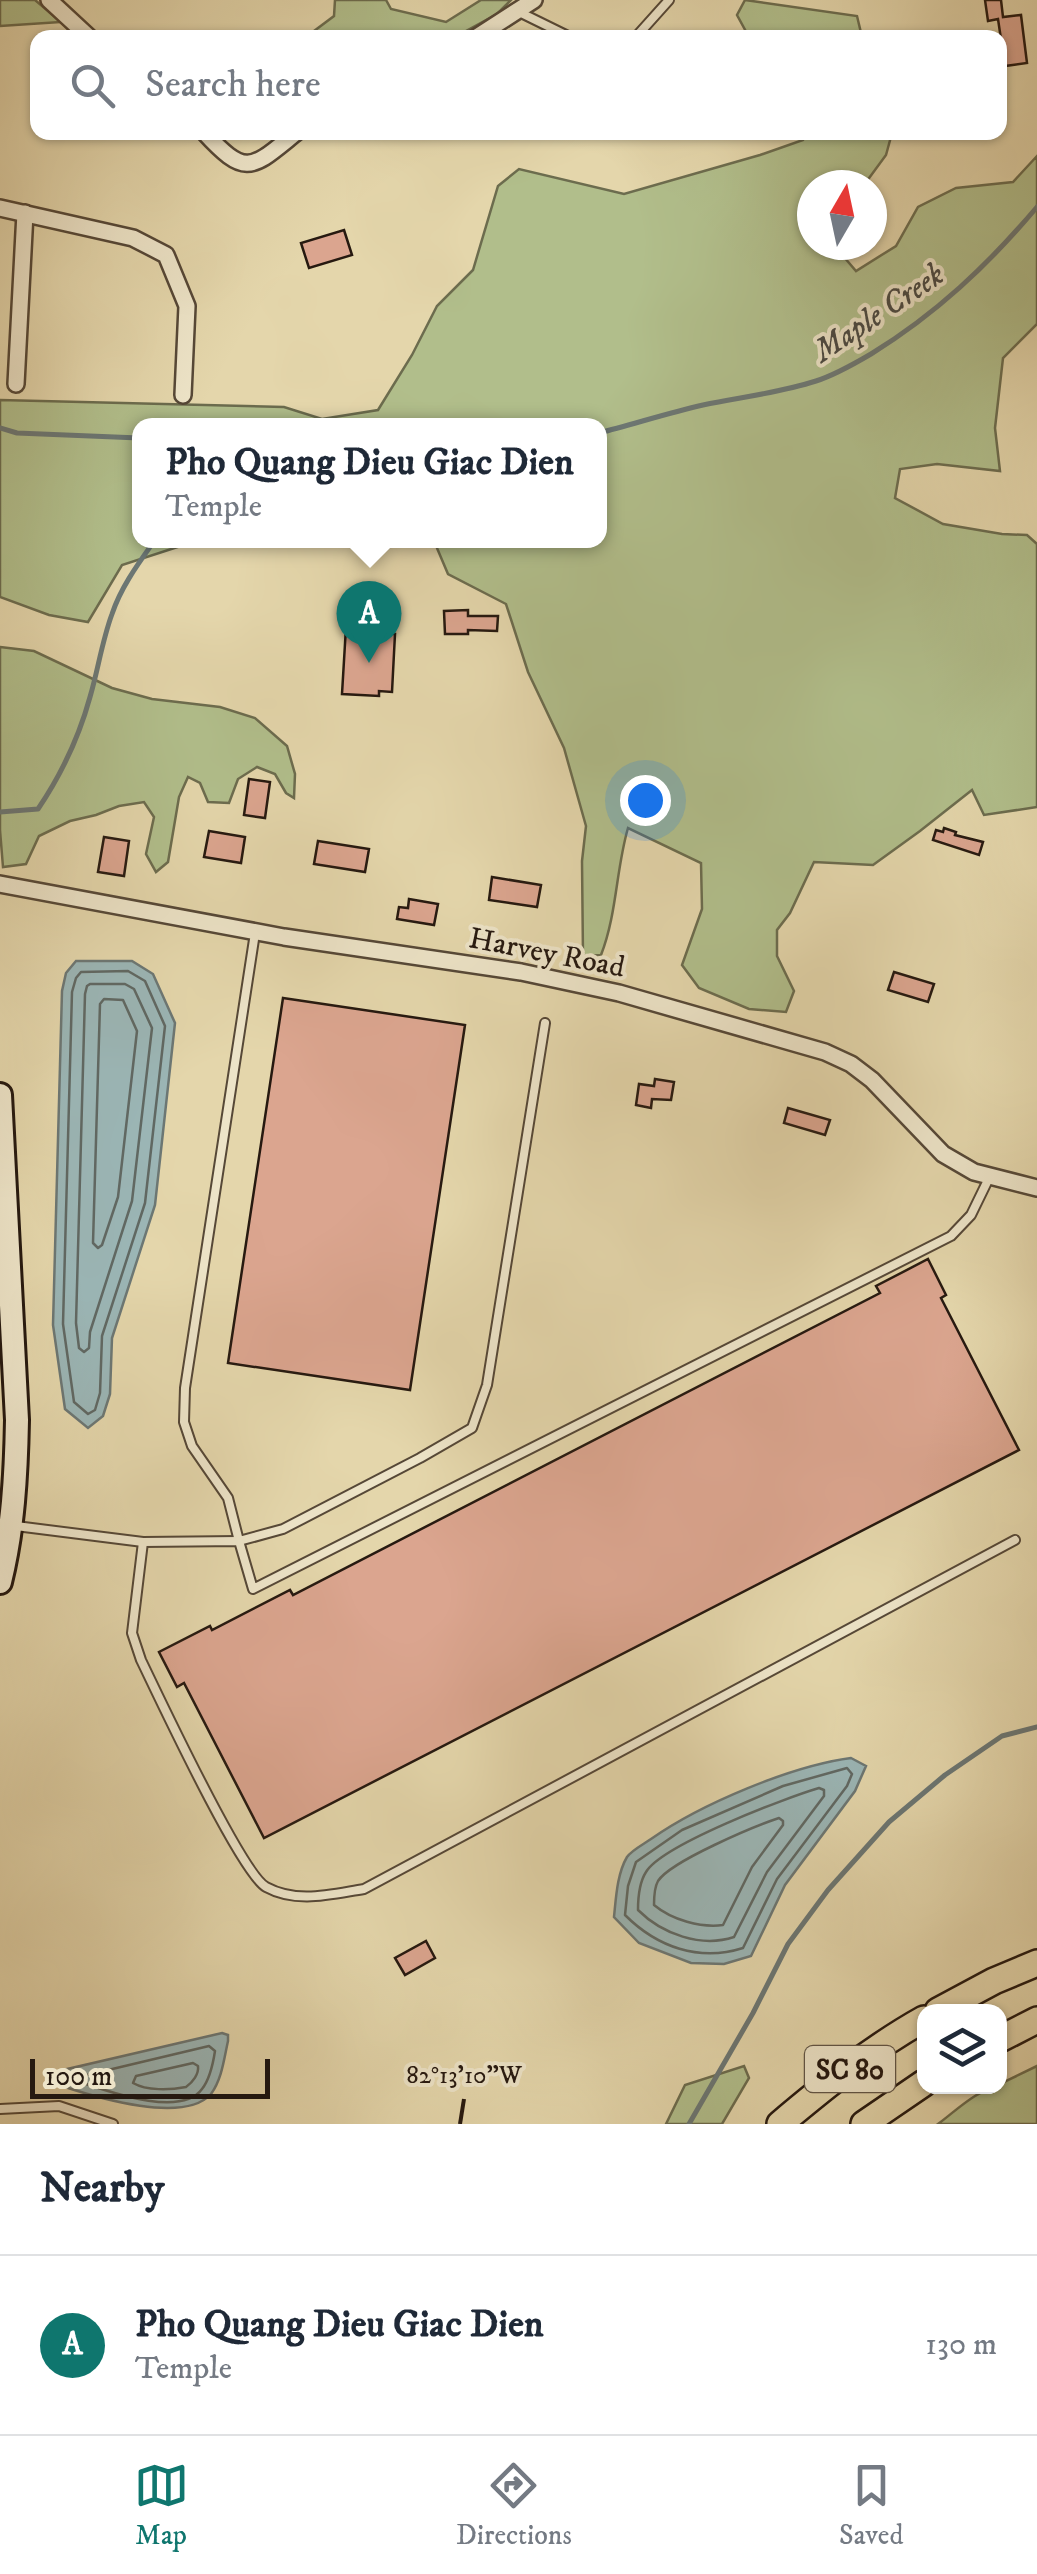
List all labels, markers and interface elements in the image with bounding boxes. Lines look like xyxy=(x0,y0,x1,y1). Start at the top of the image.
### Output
search box xyxy=(30,30,1007,140)
icon: search xyxy=(65,58,120,113)
text: Search here xyxy=(145,61,321,109)
north arrow xyxy=(797,170,887,260)
water label: Maple Creek xyxy=(804,255,953,373)
popup xyxy=(132,418,607,548)
text: Pho Quang Dieu Giac Dien xyxy=(165,439,574,487)
text: Temple xyxy=(165,487,262,527)
pin: A xyxy=(336,580,402,663)
your location xyxy=(620,775,671,826)
street label: Harvey Road xyxy=(466,920,628,987)
map controls xyxy=(917,2004,1007,2094)
button: layers xyxy=(917,2004,1007,2094)
road number: SC 80 xyxy=(805,2046,895,2092)
scale bar xyxy=(30,2054,270,2098)
text: 100 m xyxy=(45,2059,112,2094)
text: 82°13'10"W xyxy=(406,2060,523,2091)
text: Nearby xyxy=(40,2163,164,2215)
text: Pho Quang Dieu Giac Dien xyxy=(135,2301,544,2349)
text: A xyxy=(62,2325,83,2365)
text: 130 m xyxy=(925,2325,997,2365)
text: Temple xyxy=(135,2349,232,2389)
tab: Map xyxy=(134,2458,189,2553)
tab: Directions xyxy=(456,2458,572,2553)
tab: Saved xyxy=(839,2458,903,2553)

